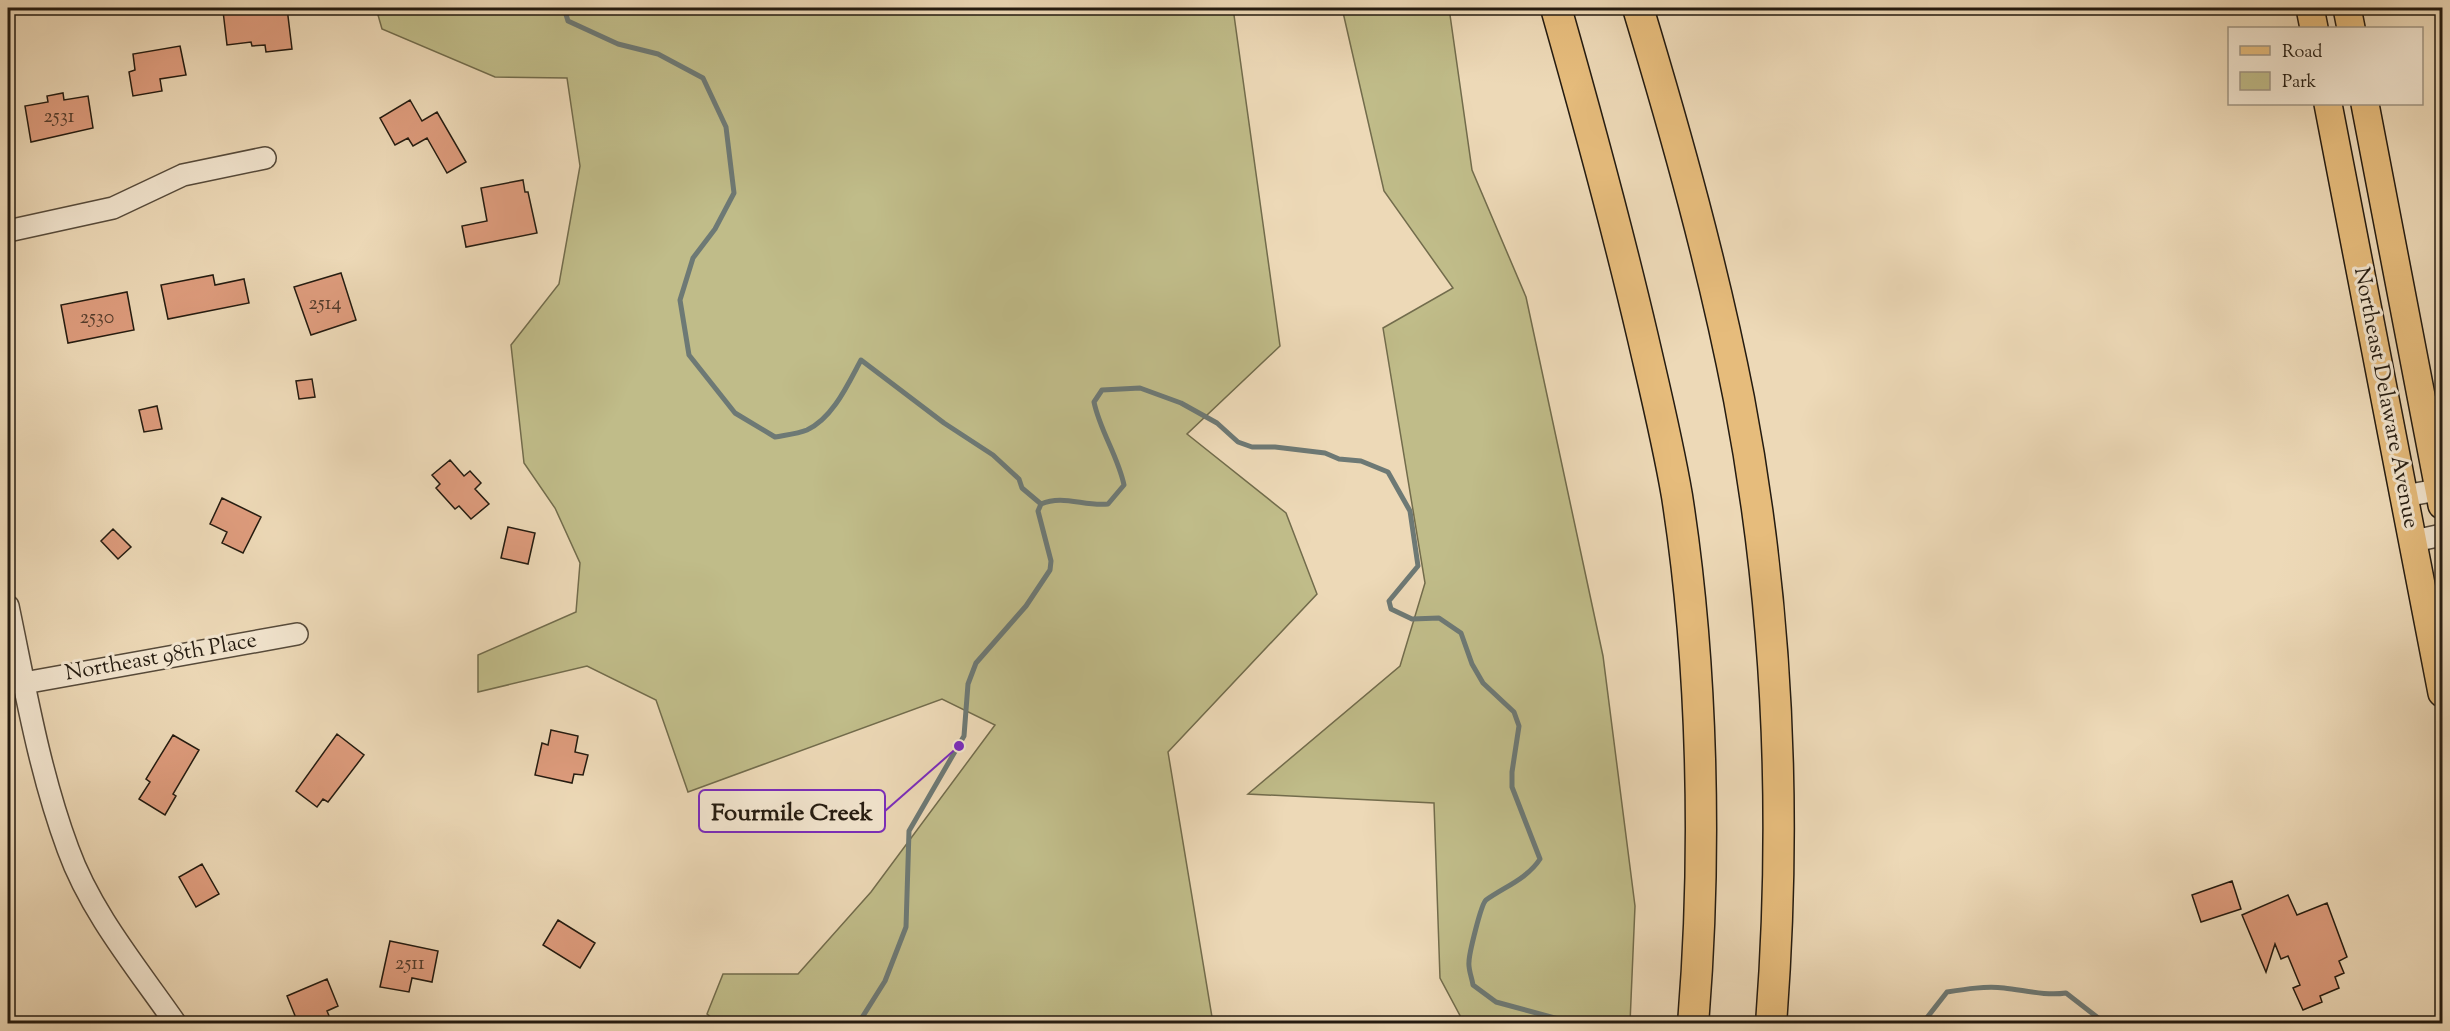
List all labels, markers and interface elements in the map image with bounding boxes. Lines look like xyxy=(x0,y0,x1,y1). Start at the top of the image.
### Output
legend xyxy=(2228,27,2423,105)
text: Road xyxy=(2282,40,2322,66)
text: Park xyxy=(2282,70,2317,96)
house number: 2531 xyxy=(43,103,75,132)
street label: Northeast Delaware Avenue xyxy=(2344,265,2426,531)
house number: 2514 xyxy=(308,290,342,319)
house number: 2530 xyxy=(80,304,114,333)
street label: Northeast 98th Place xyxy=(62,625,260,691)
callout: Fourmile Creek xyxy=(699,790,885,832)
text: Fourmile Creek xyxy=(711,797,874,831)
house number: 2511 xyxy=(395,950,425,979)

